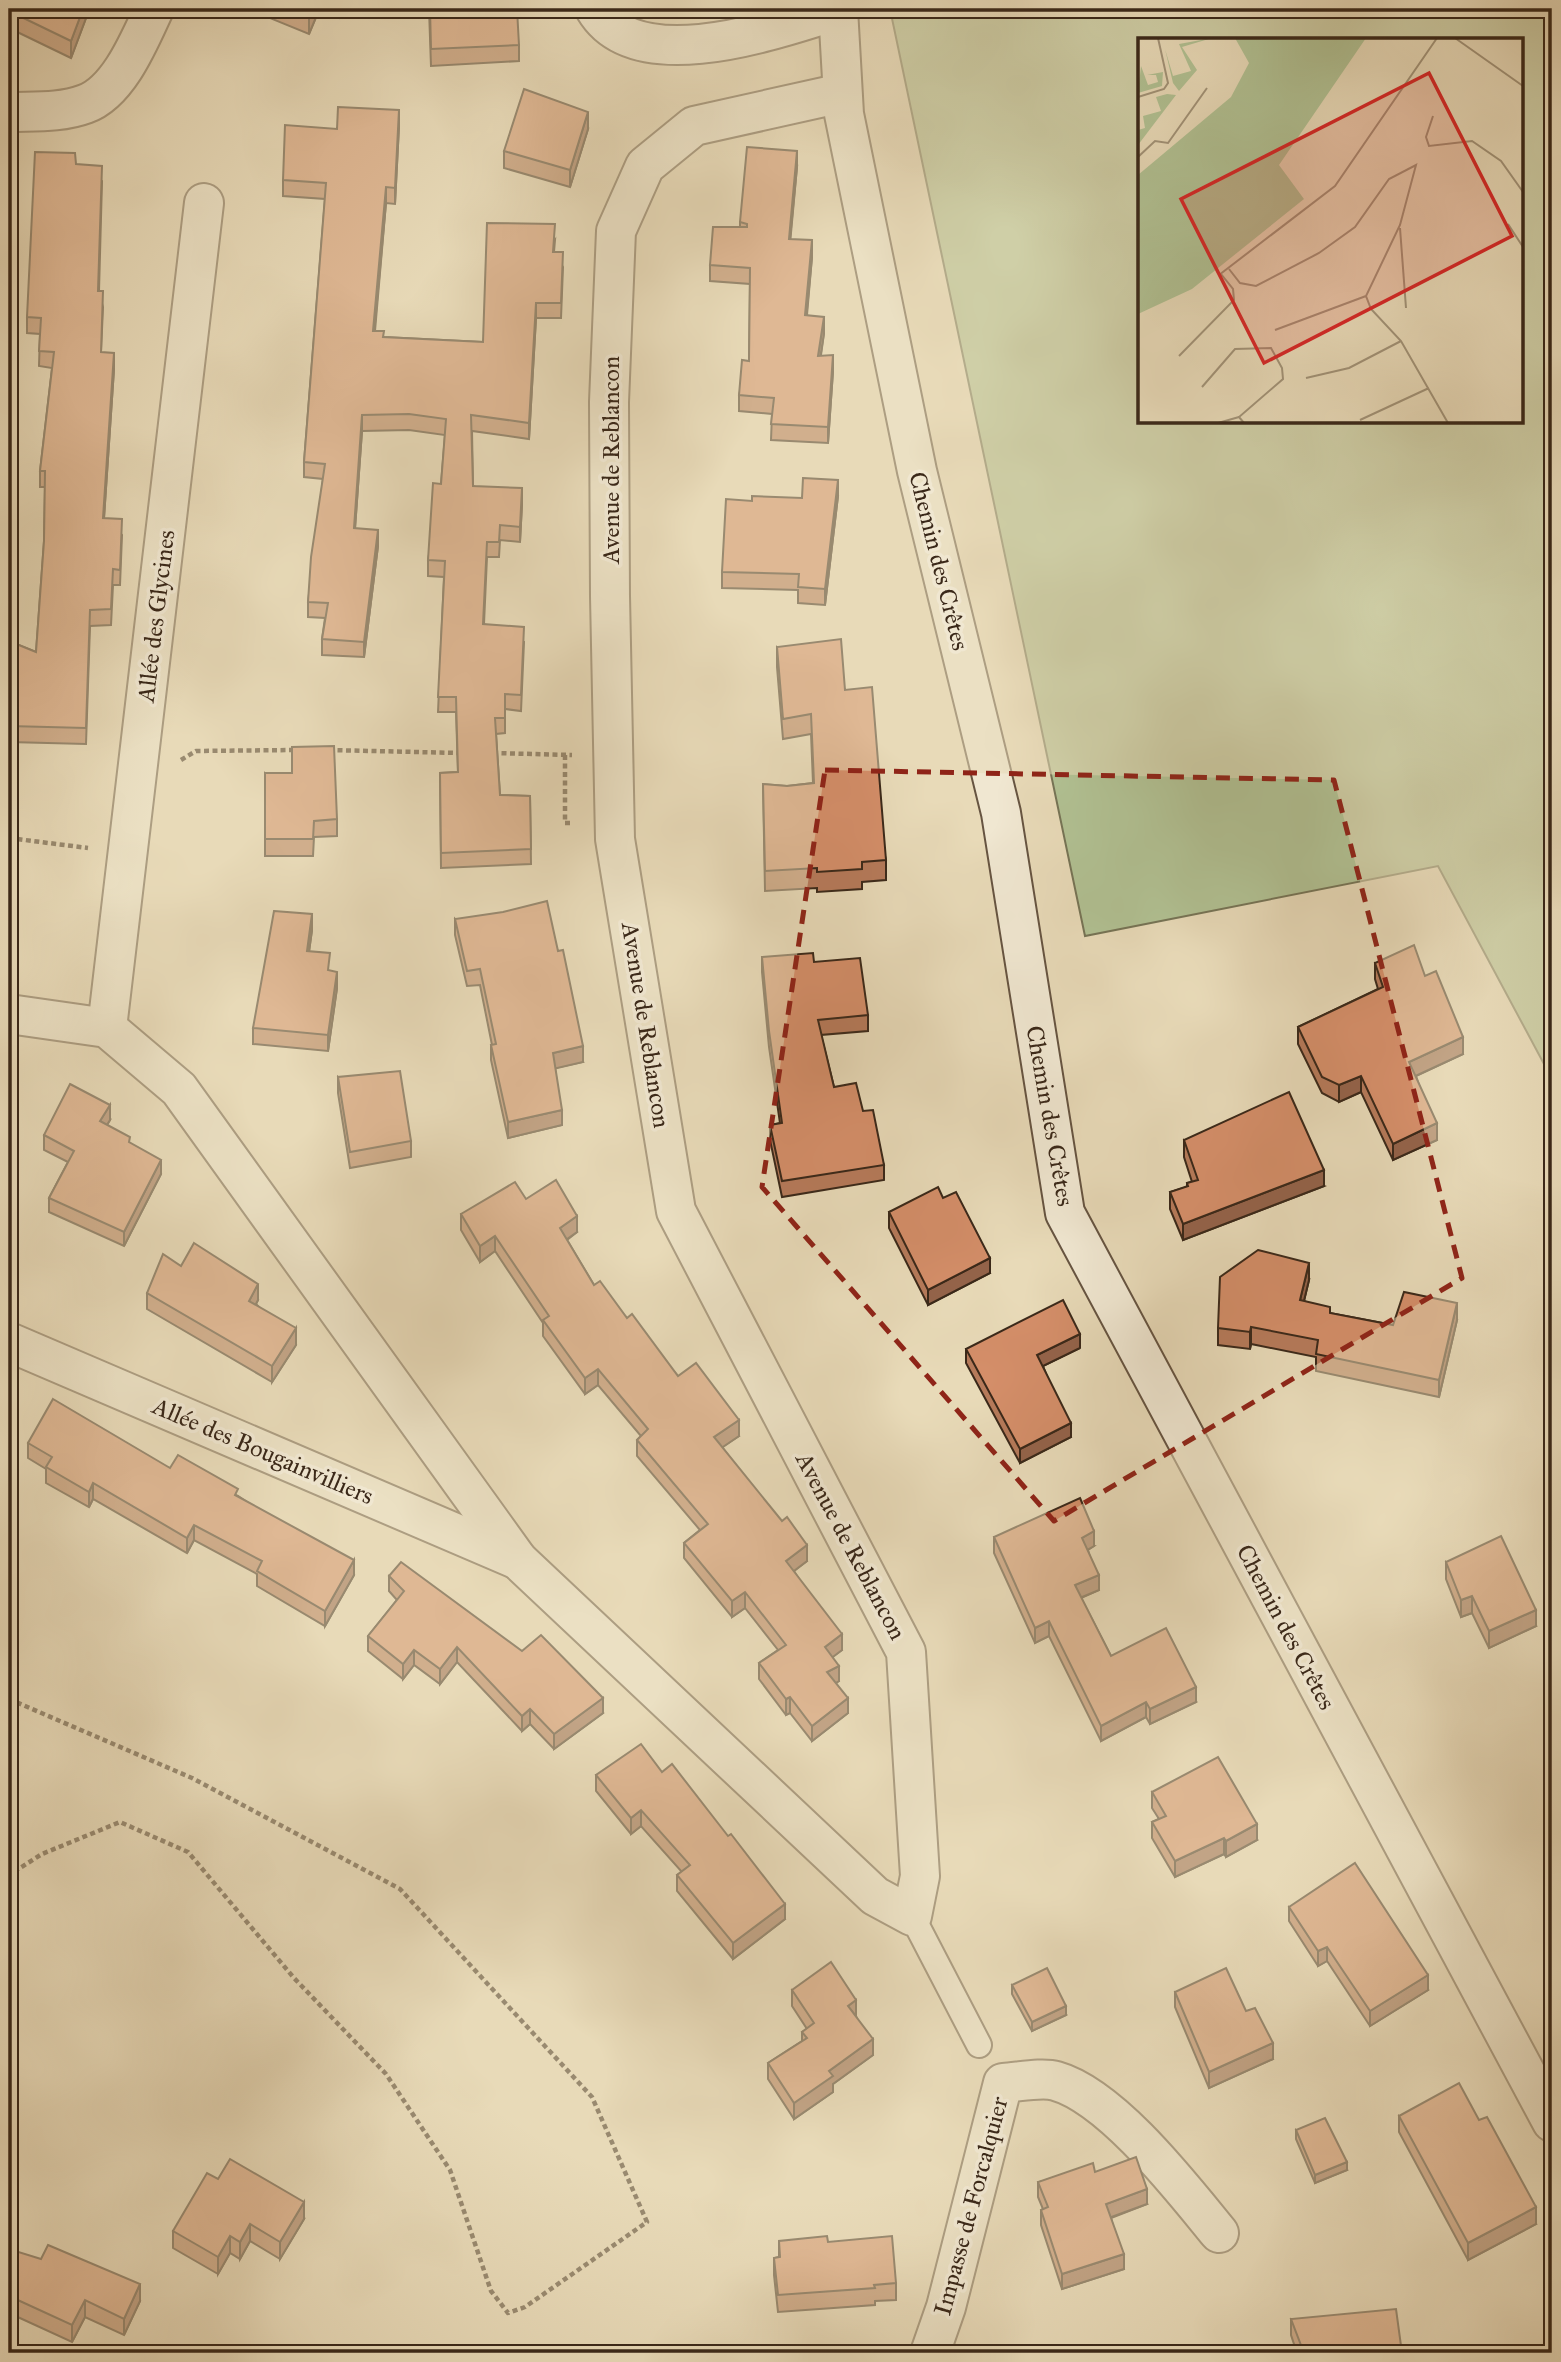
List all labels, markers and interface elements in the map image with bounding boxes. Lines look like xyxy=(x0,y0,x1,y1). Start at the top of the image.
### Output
inset map xyxy=(1138,38,1522,424)
street label: Avenue de Reblancon xyxy=(596,356,626,565)
street label: Chemin des Crêtes xyxy=(902,469,976,653)
street label: Allée des Glycines xyxy=(130,528,181,705)
street label: Avenue de Reblancon xyxy=(615,919,677,1130)
street label: Chemin des Crêtes xyxy=(1019,1023,1081,1209)
street label: Allée des Bougainvilliers xyxy=(147,1390,378,1511)
street label: Avenue de Reblancon xyxy=(789,1446,913,1645)
street label: Chemin des Crêtes xyxy=(1230,1539,1342,1715)
street label: Impasse de Forcalquier xyxy=(927,2093,1015,2319)

